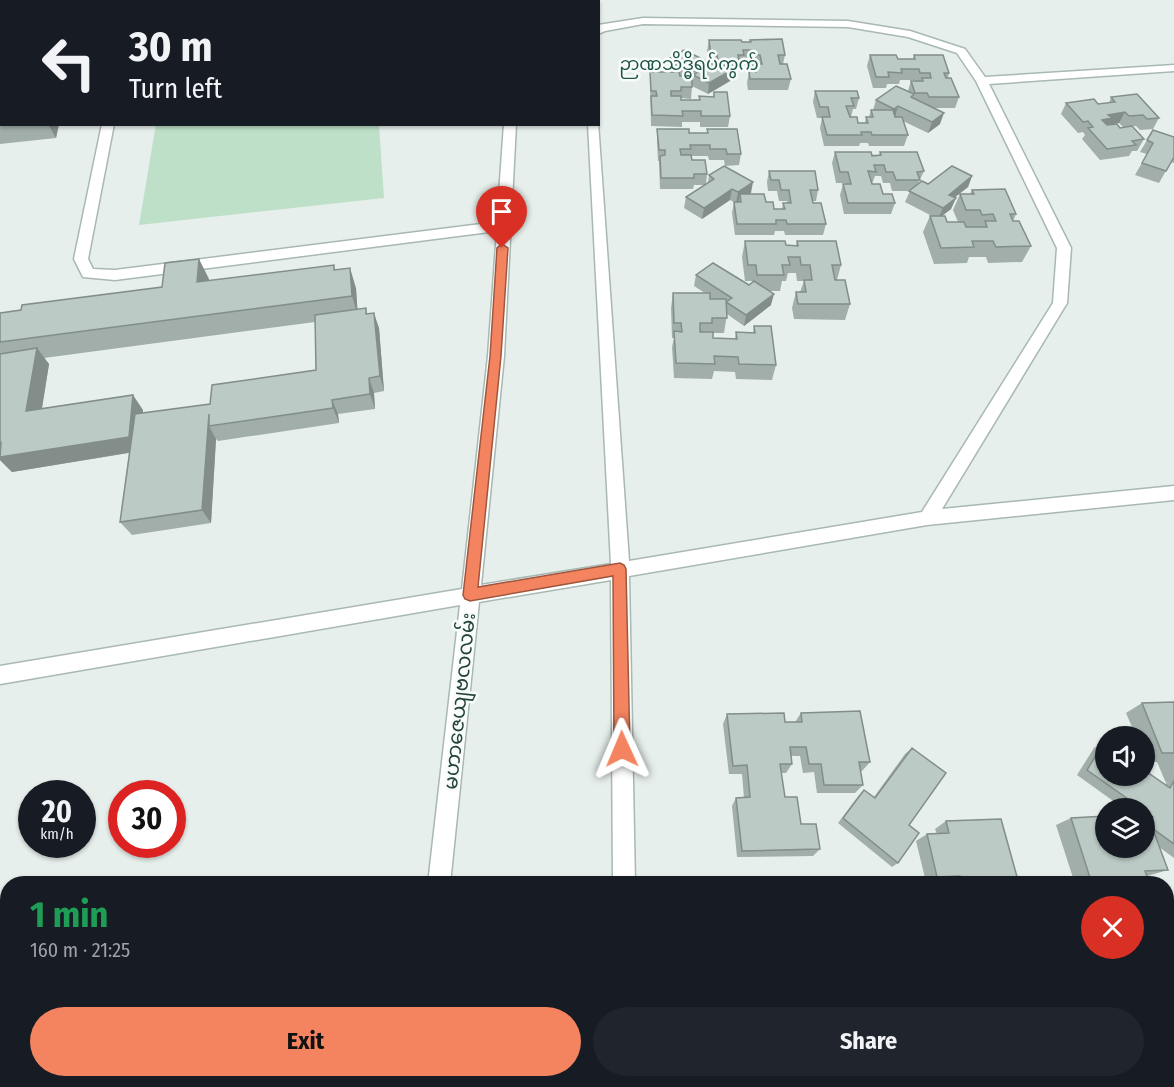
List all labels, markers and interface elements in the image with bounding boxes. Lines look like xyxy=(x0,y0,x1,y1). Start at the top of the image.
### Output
text: 30 m xyxy=(129,22,213,72)
icon: left xyxy=(30,24,108,102)
district label: ဉာဏသိဒ္ဓိရပ်ကွက် xyxy=(619,50,759,79)
text: Turn left xyxy=(129,73,222,105)
pin xyxy=(476,186,527,248)
icon: arrive xyxy=(485,195,518,228)
street label: မဟာဇေယျဗလလမ်း xyxy=(436,611,484,791)
position arrow xyxy=(590,717,654,781)
map controls xyxy=(1095,726,1155,858)
button: sound xyxy=(1095,726,1155,786)
speed limit sign: 30 xyxy=(108,780,186,858)
text: 20 xyxy=(42,794,72,830)
button: layers xyxy=(1095,798,1155,858)
text: km/h xyxy=(40,825,74,843)
text: 1 min xyxy=(30,893,108,937)
button: close xyxy=(1081,896,1144,959)
text: 160 m · 21:25 xyxy=(30,938,130,962)
button: Exit xyxy=(30,1007,581,1076)
button: Share xyxy=(593,1007,1144,1076)

